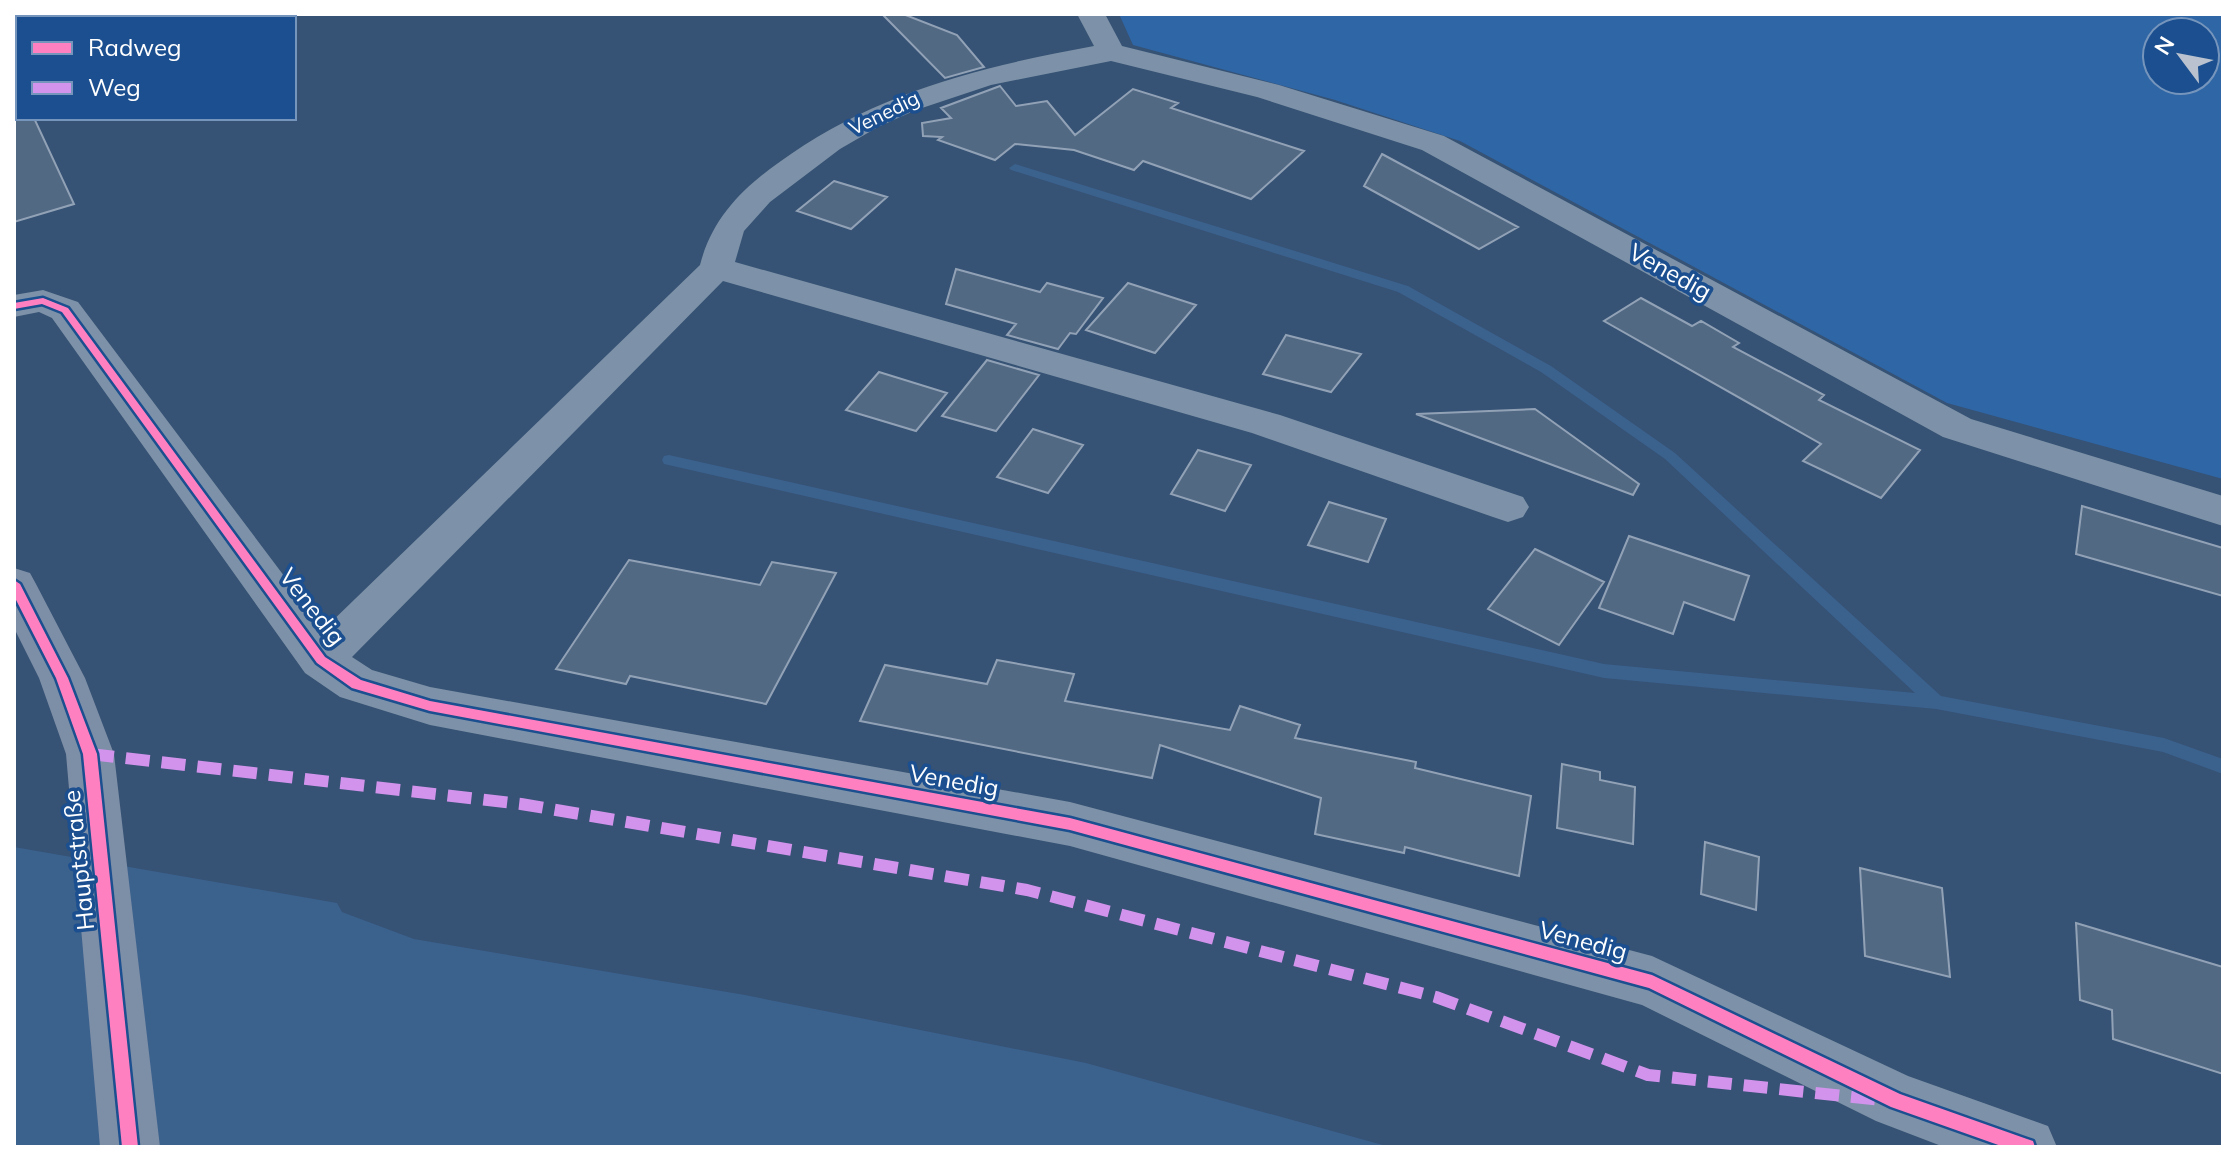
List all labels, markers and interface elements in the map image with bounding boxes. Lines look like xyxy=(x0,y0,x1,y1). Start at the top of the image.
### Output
legend xyxy=(16,16,296,120)
north arrow xyxy=(2141,16,2221,96)
text: N xyxy=(2148,31,2180,60)
text: Radweg xyxy=(88,32,182,62)
text: Weg xyxy=(88,72,141,102)
street label: Venedig xyxy=(845,85,923,140)
street label: Venedig xyxy=(1624,236,1717,306)
street label: Venedig xyxy=(273,562,352,651)
street label: Venedig xyxy=(907,757,1001,803)
street label: Hauptstraße xyxy=(56,789,100,932)
street label: Venedig xyxy=(1536,914,1631,966)

